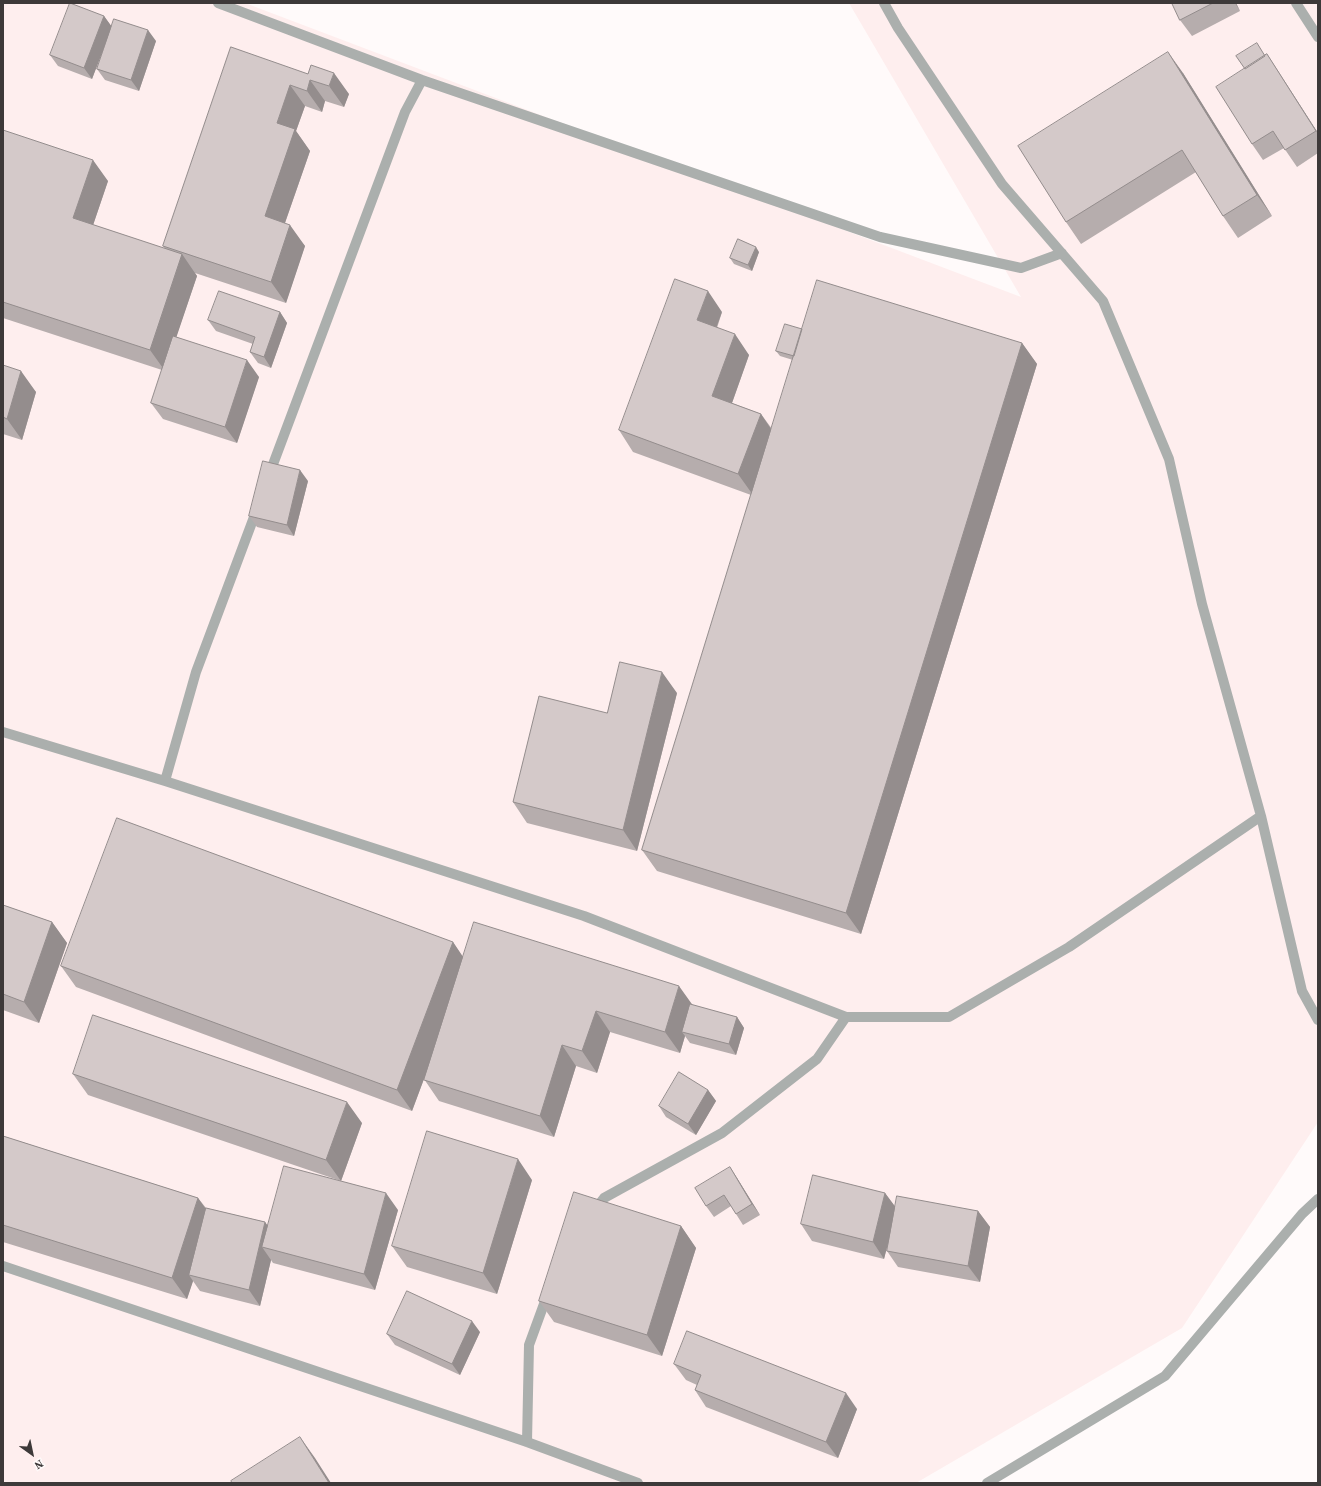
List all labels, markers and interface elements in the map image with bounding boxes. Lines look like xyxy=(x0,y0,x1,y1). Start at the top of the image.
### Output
north arrow xyxy=(12,1434,52,1474)
text: N xyxy=(31,1456,46,1473)

